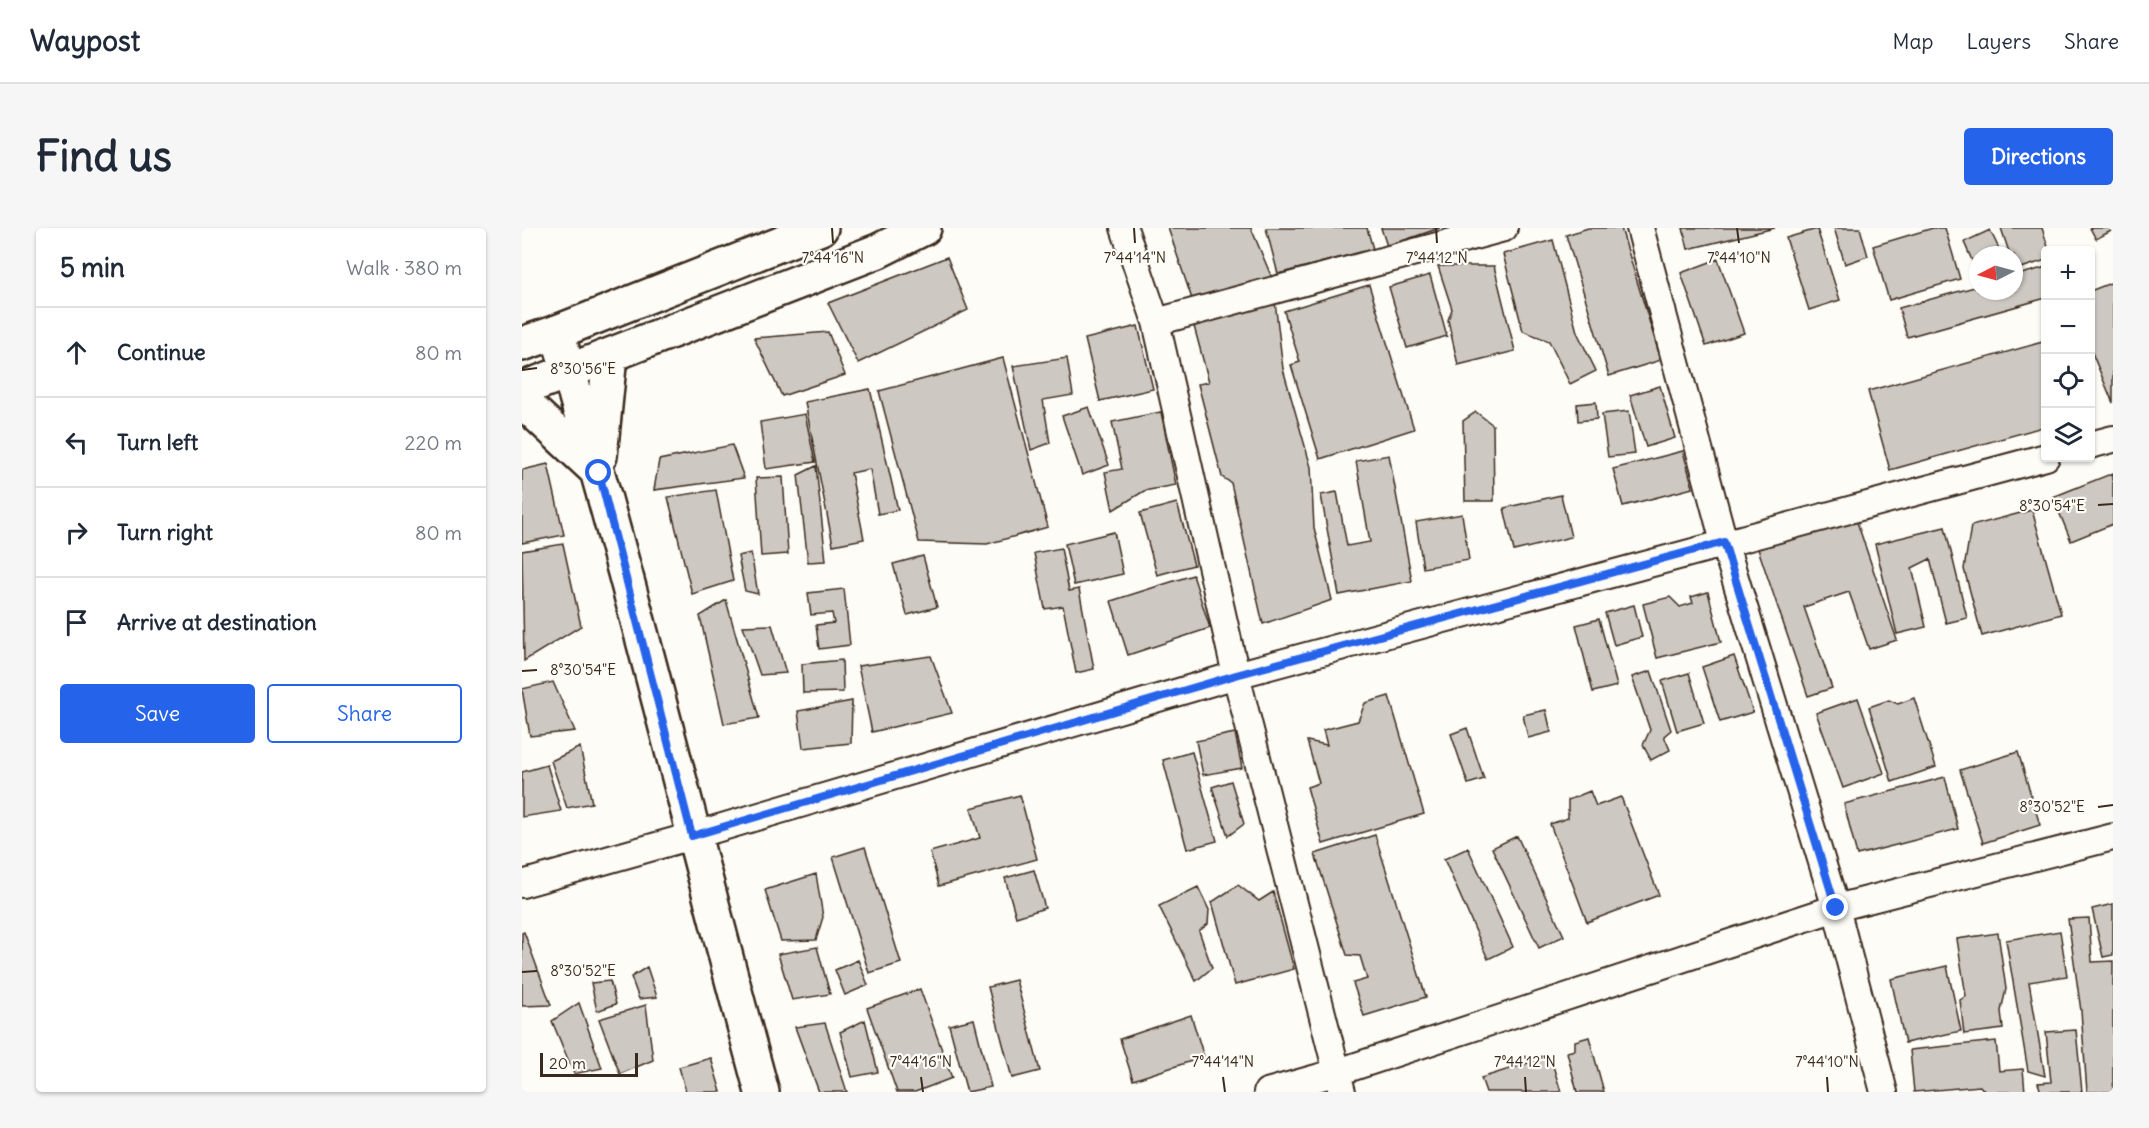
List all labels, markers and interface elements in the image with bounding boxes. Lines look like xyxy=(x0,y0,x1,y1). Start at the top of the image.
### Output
text: Waypost xyxy=(30,23,140,59)
text: Map xyxy=(1893,28,1933,55)
text: Layers xyxy=(1966,28,2031,55)
text: Share xyxy=(2064,28,2119,55)
button: Directions xyxy=(1964,128,2113,185)
text: Find us xyxy=(36,130,172,182)
north arrow xyxy=(1969,246,2023,300)
map controls xyxy=(2041,246,2095,462)
button: + xyxy=(2041,246,2095,300)
text: 7°44'16"N xyxy=(802,248,864,267)
text: 7°44'14"N xyxy=(1104,248,1166,267)
text: 7°44'12"N xyxy=(1406,248,1468,267)
text: 7°44'10"N xyxy=(1707,248,1771,267)
text: 5 min xyxy=(60,251,125,284)
text: Walk · 380 m xyxy=(346,255,462,280)
button: − xyxy=(2041,300,2095,354)
icon: ahead xyxy=(60,336,93,369)
text: Continue xyxy=(117,338,206,366)
text: 80 m xyxy=(415,340,462,365)
button: locate xyxy=(2041,354,2095,408)
text: 8°30'56"E xyxy=(550,359,616,378)
button: layers xyxy=(2041,408,2095,462)
icon: left xyxy=(60,426,93,459)
text: Turn left xyxy=(117,428,198,456)
text: 220 m xyxy=(405,430,462,455)
route start xyxy=(585,459,611,485)
text: 8°30'54"E xyxy=(2019,496,2085,515)
icon: right xyxy=(60,516,93,549)
text: Turn right xyxy=(117,518,213,546)
text: 80 m xyxy=(415,520,462,545)
icon: arrive xyxy=(60,606,93,639)
text: Arrive at destination xyxy=(117,608,317,636)
text: 8°30'54"E xyxy=(550,660,616,679)
button: Save xyxy=(60,684,255,743)
button: Share xyxy=(267,684,462,743)
text: 8°30'52"E xyxy=(2019,797,2085,816)
route end xyxy=(1822,894,1848,920)
text: 8°30'52"E xyxy=(550,961,616,980)
scale bar xyxy=(540,1050,638,1078)
text: 7°44'16"N xyxy=(890,1052,952,1071)
text: 7°44'14"N xyxy=(1192,1052,1254,1071)
text: 7°44'12"N xyxy=(1494,1052,1556,1071)
text: 7°44'10"N xyxy=(1795,1052,1859,1071)
text: 20 m xyxy=(549,1053,586,1073)

